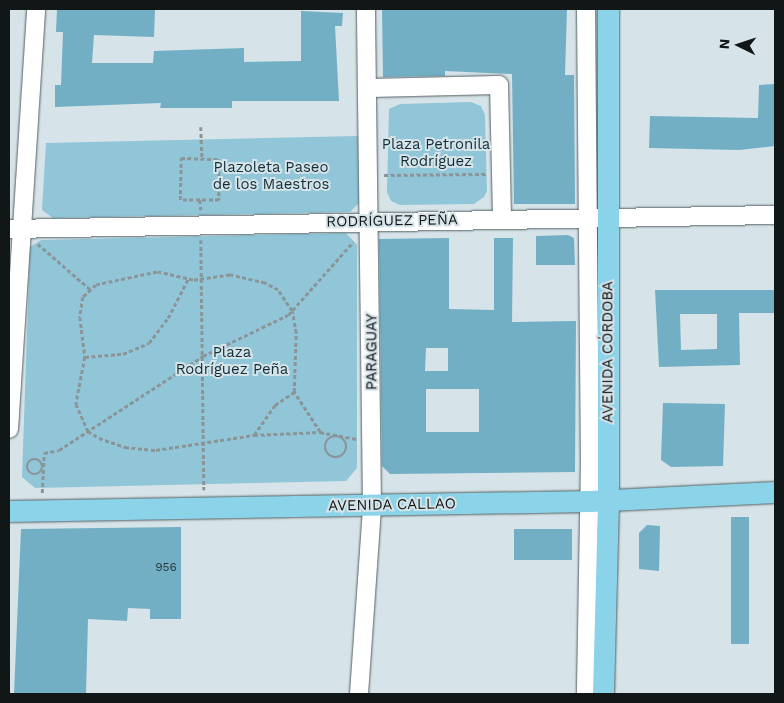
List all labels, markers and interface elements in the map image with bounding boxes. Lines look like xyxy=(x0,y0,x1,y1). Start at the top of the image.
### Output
north arrow xyxy=(714,20,764,70)
text: N xyxy=(716,38,732,50)
park label: Plaza Petronila Rodríguez xyxy=(382,135,490,170)
park label: Plazoleta Paseo de los Maestros xyxy=(213,158,329,193)
street label: RODRÍGUEZ PEÑA xyxy=(326,211,458,231)
street label: AVENIDA CÓRDOBA xyxy=(599,281,617,423)
street label: PARAGUAY xyxy=(363,314,381,390)
park label: Plaza Rodríguez Peña xyxy=(176,343,288,378)
street label: AVENIDA CALLAO xyxy=(328,495,456,515)
house number: 956 xyxy=(155,561,177,575)

